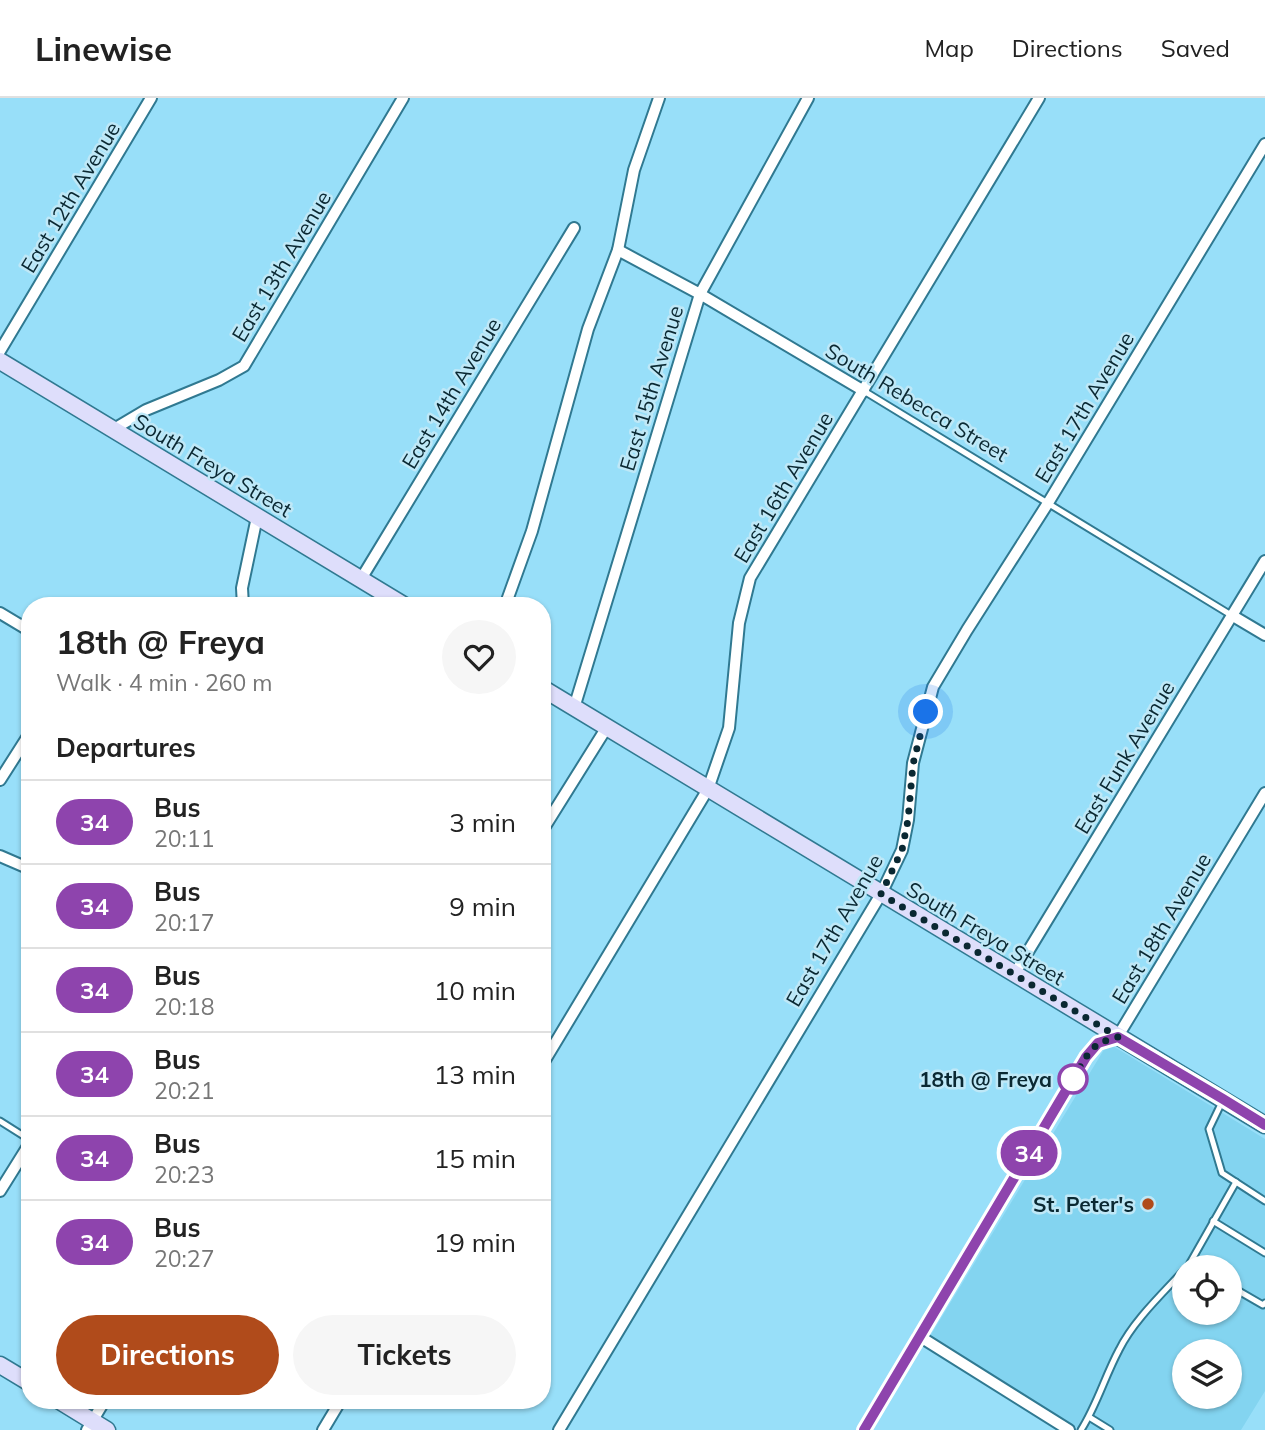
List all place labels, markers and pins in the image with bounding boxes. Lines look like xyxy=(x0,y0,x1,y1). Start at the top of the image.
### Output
marker: 18th @ Freya xyxy=(1058,1064,1088,1094)
place label: 18th @ Freya xyxy=(919,1066,1052,1092)
place label: St. Peter's xyxy=(1033,1191,1134,1217)
marker: St. Peter's xyxy=(1140,1196,1156,1212)

